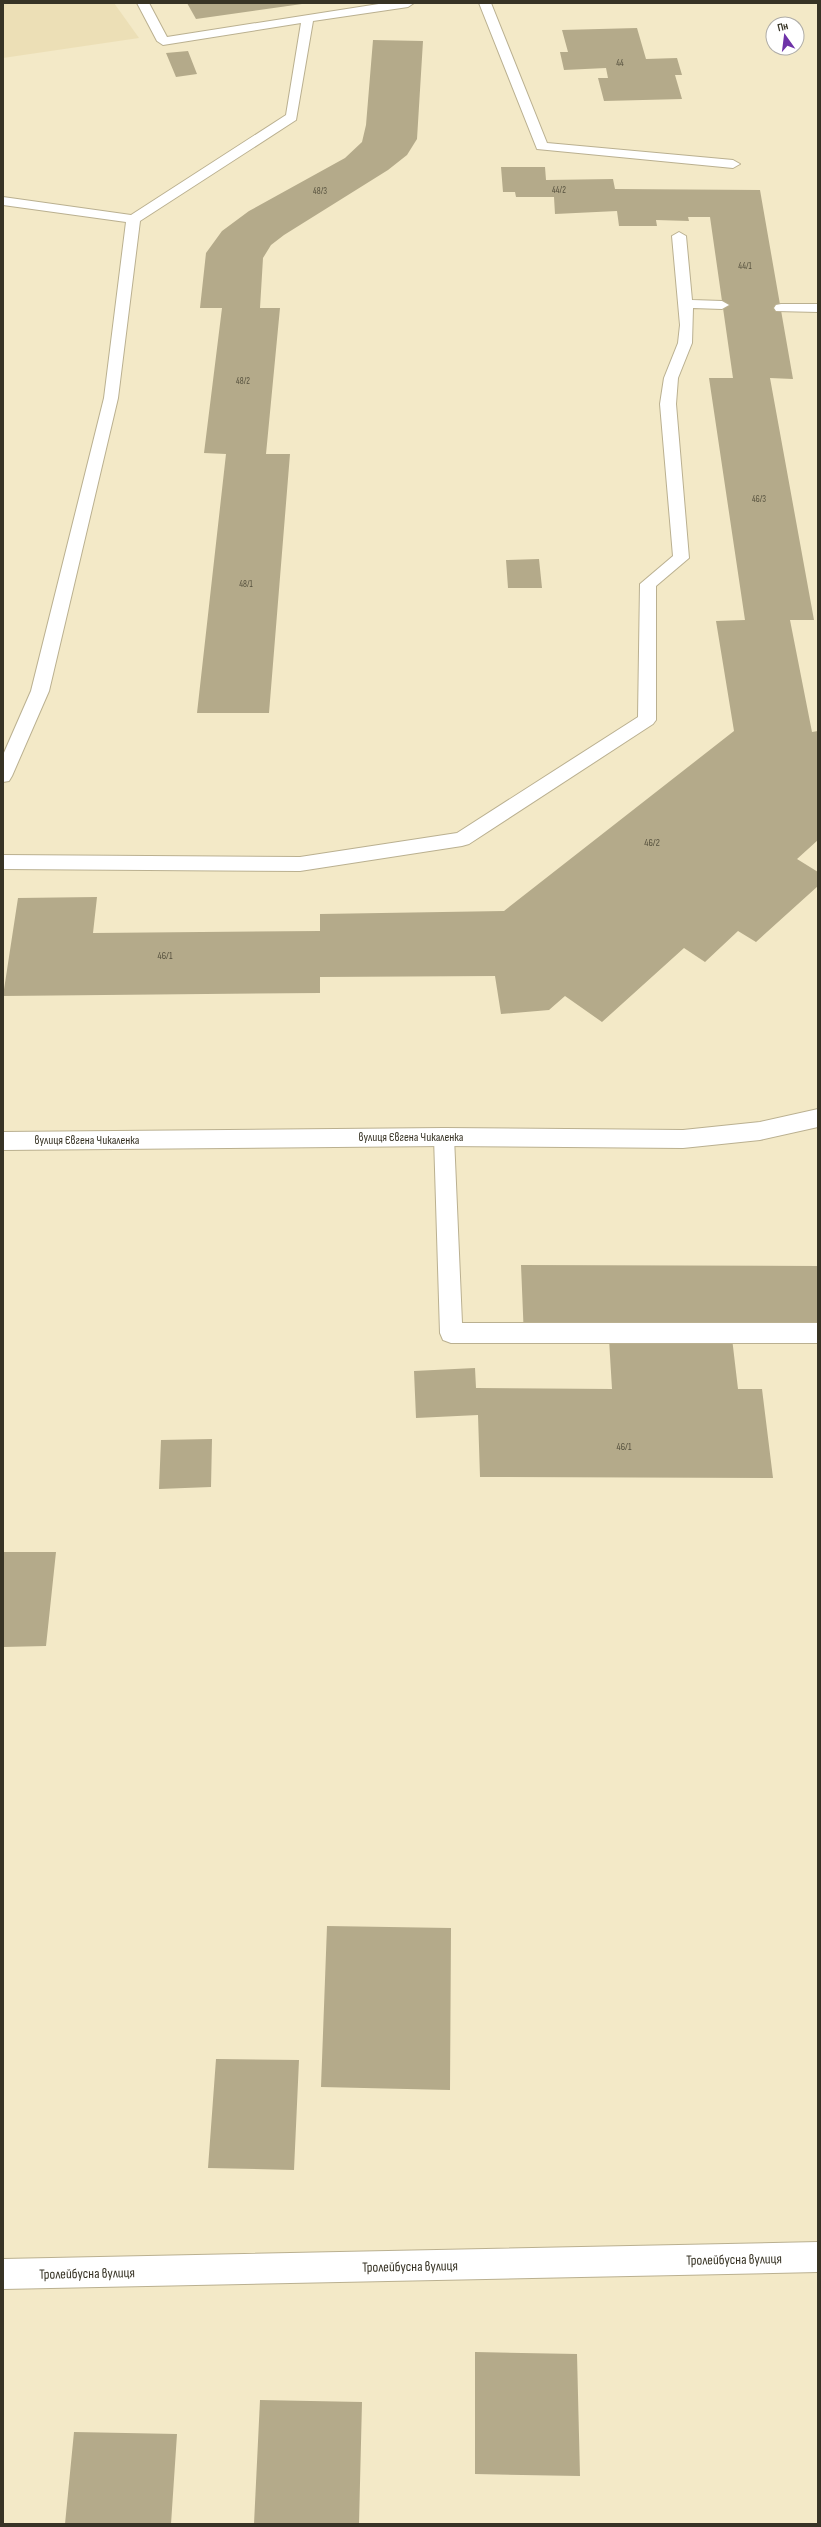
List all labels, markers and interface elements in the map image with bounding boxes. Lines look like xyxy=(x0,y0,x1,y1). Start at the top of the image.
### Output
north arrow xyxy=(765,16,805,56)
text: Пн xyxy=(776,19,790,34)
house number: 44 xyxy=(616,58,624,69)
house number: 44/2 xyxy=(552,185,566,196)
house number: 48/3 xyxy=(313,186,327,197)
house number: 44/1 xyxy=(738,261,753,272)
house number: 48/2 xyxy=(236,376,250,387)
house number: 46/3 xyxy=(752,494,766,505)
house number: 48/1 xyxy=(239,579,254,590)
house number: 46/2 xyxy=(644,837,660,849)
house number: 46/1 xyxy=(158,950,173,962)
street label: вулиця Євгена Чикаленка xyxy=(359,1130,464,1145)
street label: вулиця Євгена Чикаленка xyxy=(35,1133,140,1148)
house number: 46/1 xyxy=(617,1441,632,1453)
street label: Тролейбусна вулиця xyxy=(686,2250,782,2269)
street label: Тролейбусна вулиця xyxy=(362,2257,458,2276)
street label: Тролейбусна вулиця xyxy=(39,2264,135,2283)

